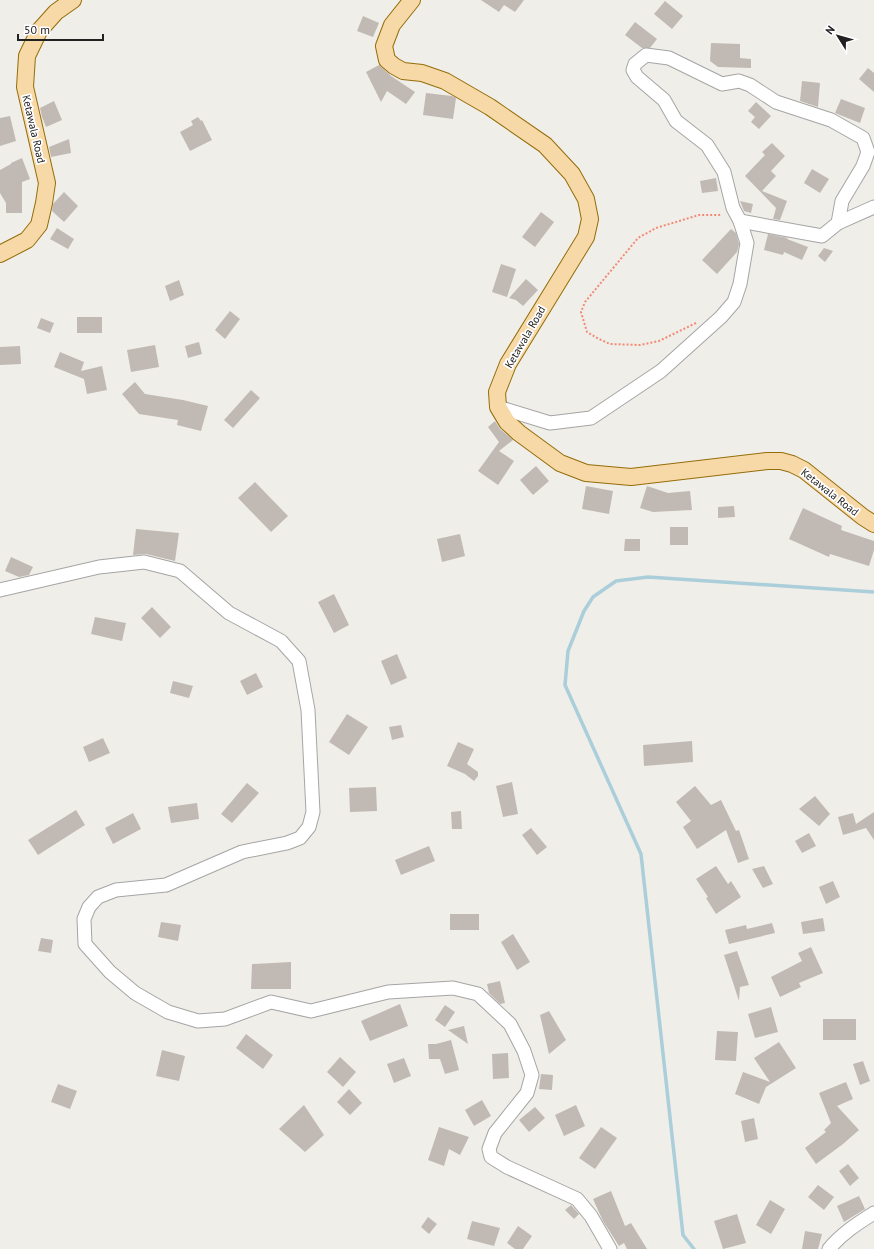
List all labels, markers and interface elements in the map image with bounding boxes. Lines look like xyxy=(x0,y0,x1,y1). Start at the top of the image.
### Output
scale bar xyxy=(18,16,103,42)
north arrow xyxy=(818,16,858,56)
text: 50 m xyxy=(24,22,50,37)
text: N xyxy=(822,23,838,37)
street label: Ketawala Road xyxy=(19,94,49,164)
street label: Ketawala Road xyxy=(502,303,548,371)
street label: Ketawala Road xyxy=(798,465,862,519)

